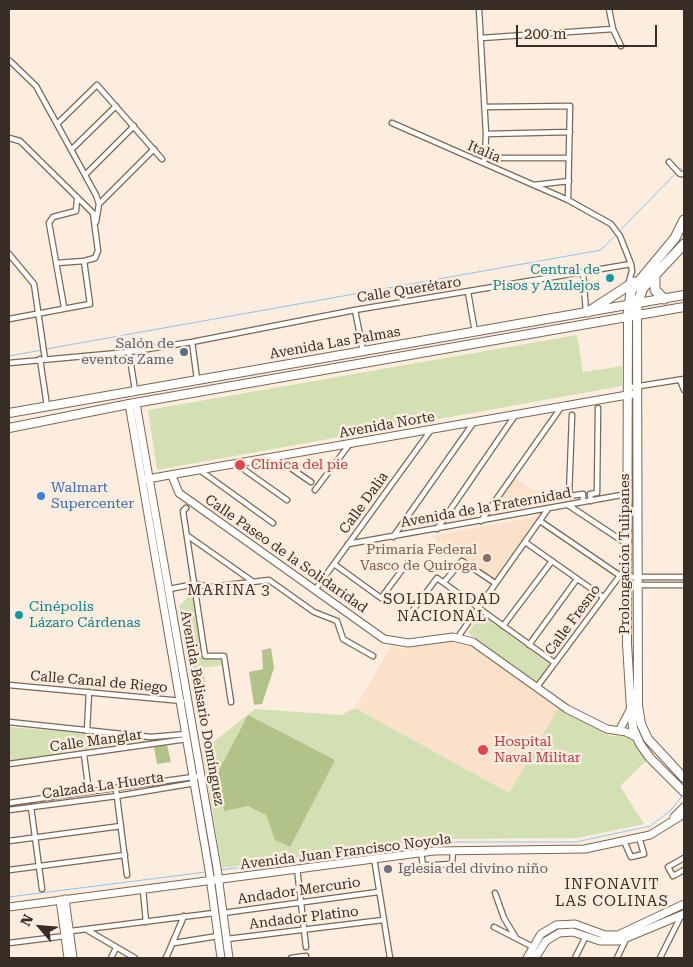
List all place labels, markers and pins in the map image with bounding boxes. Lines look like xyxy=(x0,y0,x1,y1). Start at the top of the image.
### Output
place label: Central de Pisos y Azulejos xyxy=(493,262,600,294)
marker: Central de Pisos y Azulejos xyxy=(604,272,616,284)
place label: Salón de eventos Zame xyxy=(81,336,174,368)
marker: Salón de eventos Zame xyxy=(178,346,190,358)
place label: Clínica del pie xyxy=(251,457,348,473)
marker: Clínica del pie xyxy=(233,458,247,472)
place label: Walmart Supercenter xyxy=(51,480,134,512)
marker: Walmart Supercenter xyxy=(35,490,47,502)
place label: Primaria Federal Vasco de Quiroga xyxy=(360,542,477,574)
marker: Primaria Federal Vasco de Quiroga xyxy=(481,552,493,564)
place label: Cinépolis Lázaro Cárdenas xyxy=(29,599,140,632)
marker: Cinépolis Lázaro Cárdenas xyxy=(13,609,25,621)
place label: Hospital Naval Militar xyxy=(494,734,581,766)
marker: Hospital Naval Militar xyxy=(476,743,490,757)
place label: Iglesia del divino niño xyxy=(398,861,548,877)
marker: Iglesia del divino niño xyxy=(382,863,394,875)

